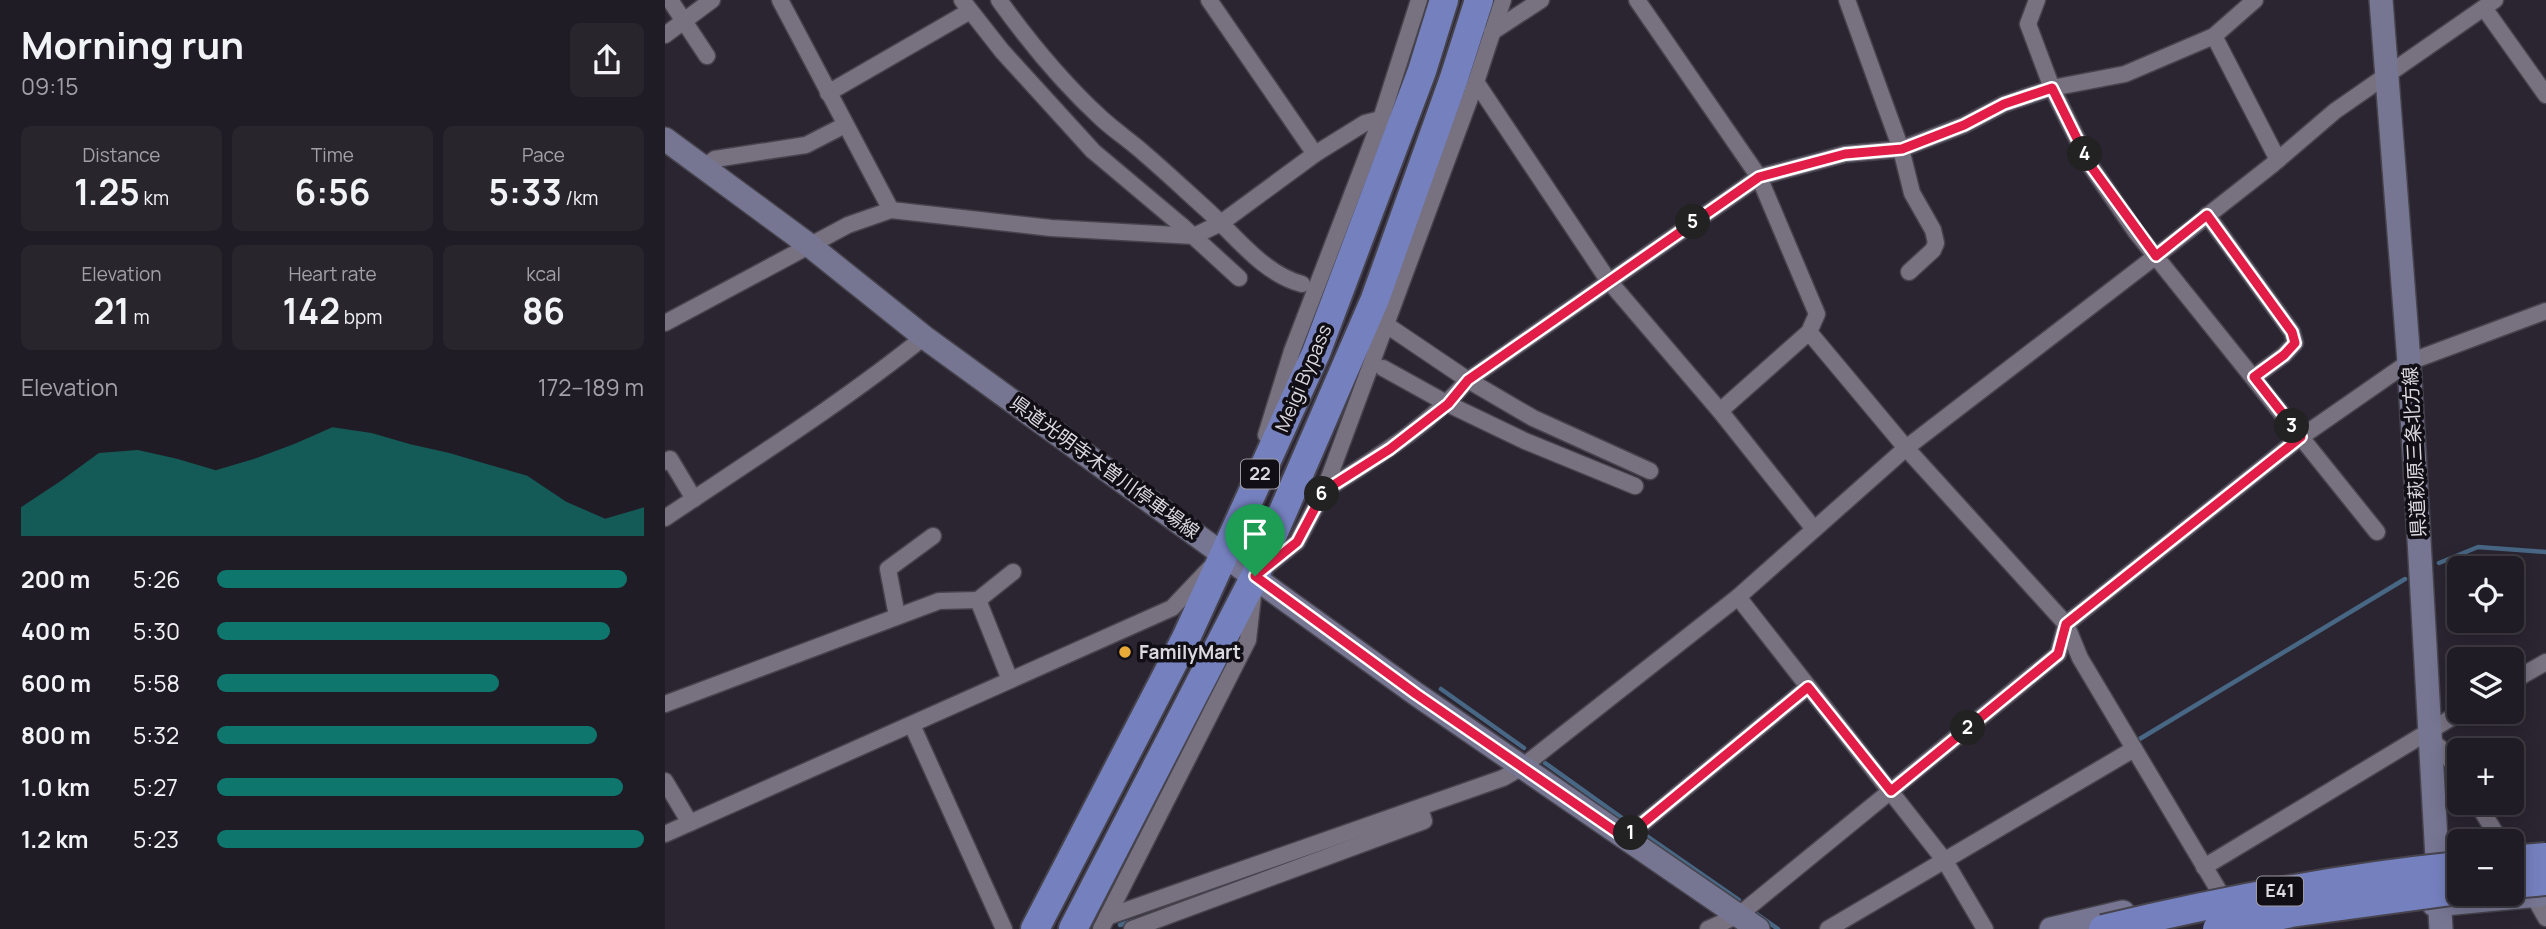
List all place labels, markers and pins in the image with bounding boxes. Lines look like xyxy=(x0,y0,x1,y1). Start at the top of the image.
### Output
pin: 4 xyxy=(2067,136,2103,172)
pin: 5 xyxy=(1675,204,1711,240)
pin: 3 xyxy=(2275,408,2309,444)
pin: 6 xyxy=(1305,476,1339,512)
pin xyxy=(1225,504,1285,576)
place label: FamilyMart xyxy=(1139,639,1241,665)
marker: FamilyMart xyxy=(1117,644,1133,660)
pin: 2 xyxy=(1951,710,1985,746)
pin: 1 xyxy=(1613,816,1649,850)

